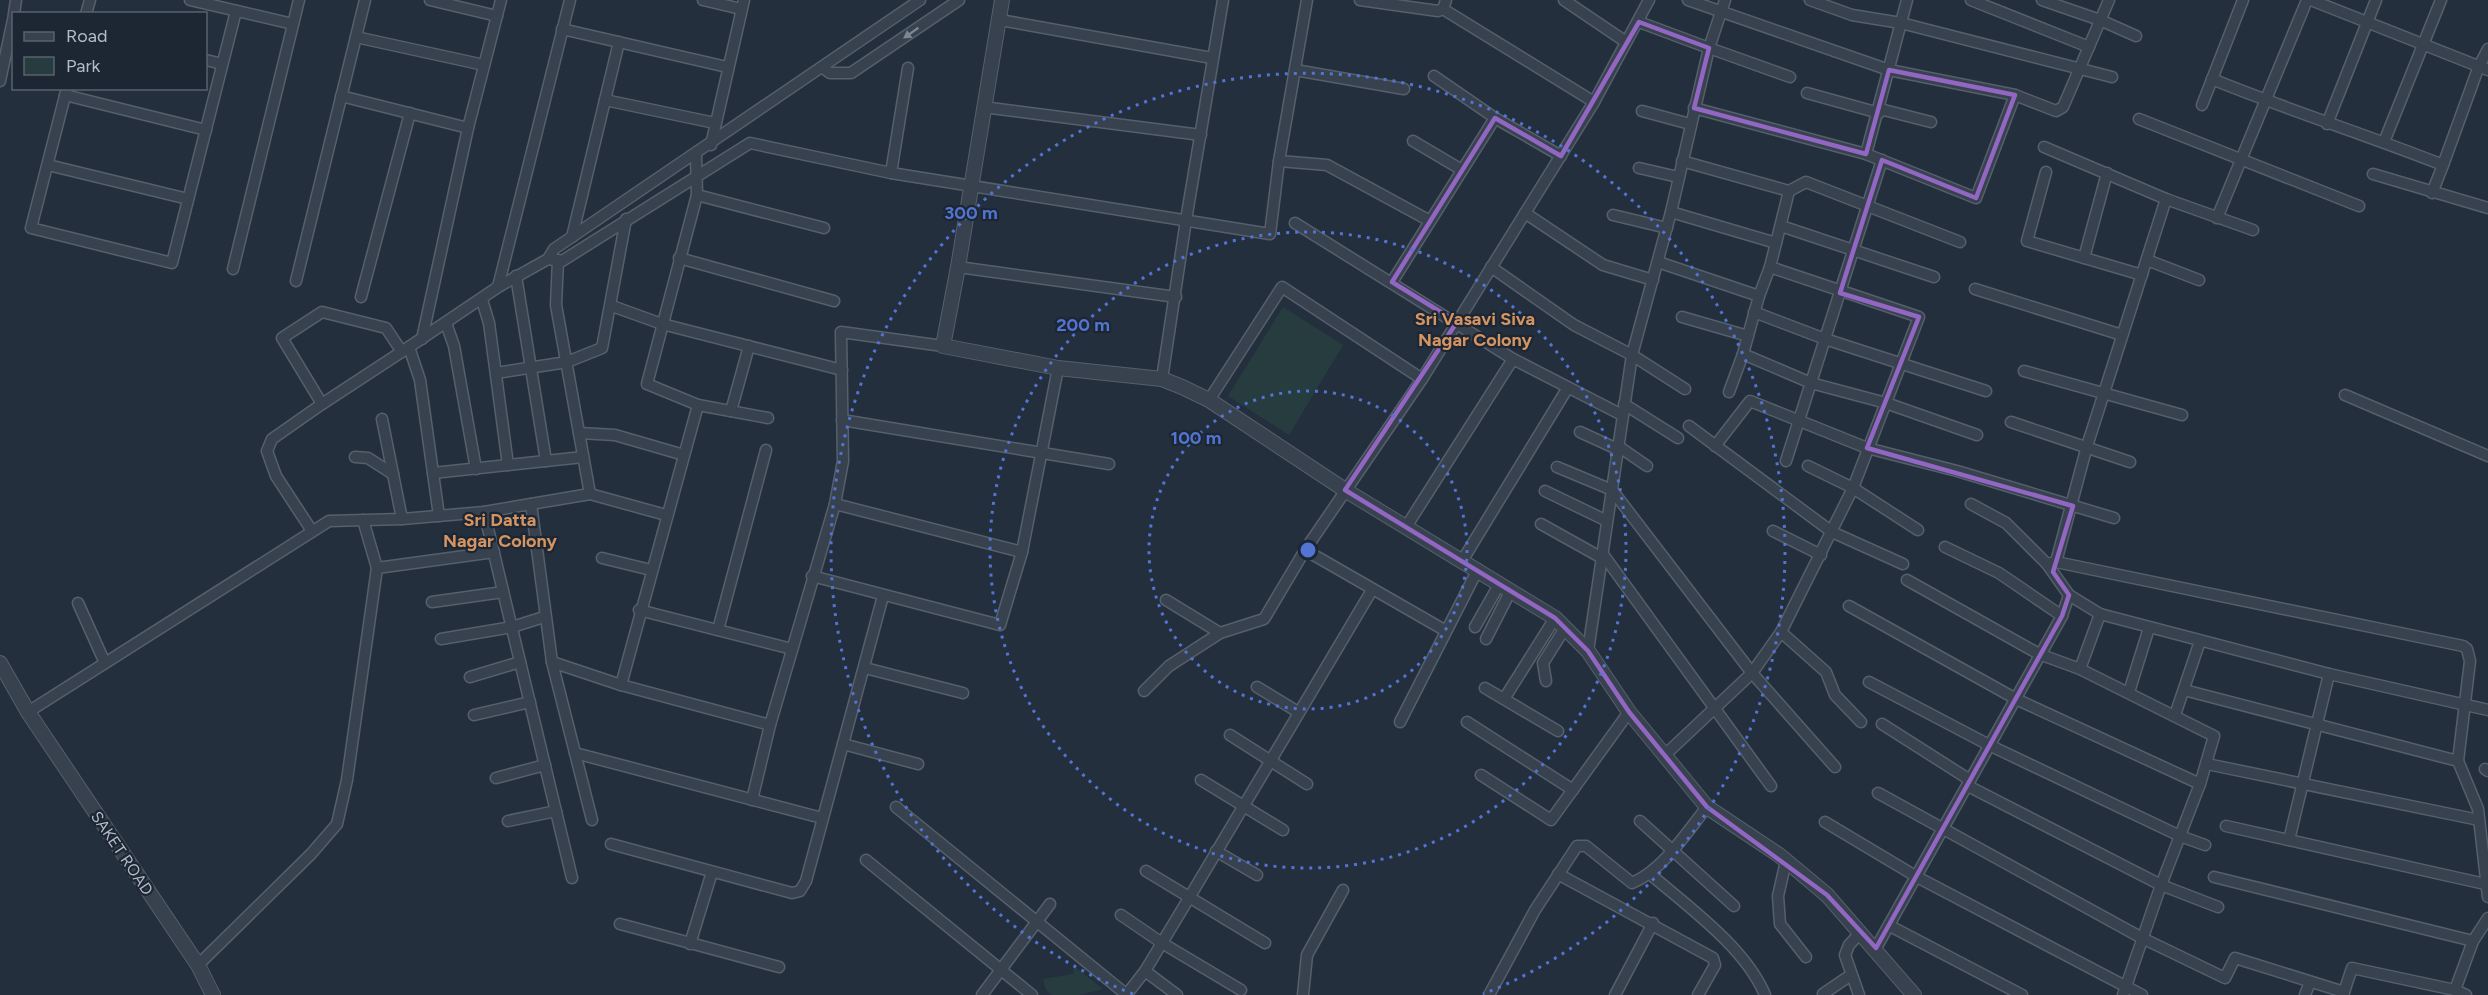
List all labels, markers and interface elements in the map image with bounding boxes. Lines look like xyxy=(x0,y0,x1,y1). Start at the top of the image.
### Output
legend xyxy=(12,12,207,90)
text: Road xyxy=(66,25,107,47)
one-way arrow xyxy=(903,27,919,39)
text: Park xyxy=(66,55,101,77)
text: 300 m xyxy=(944,202,998,224)
district label: Sri Vasavi Siva Nagar Colony xyxy=(1415,308,1535,351)
text: 200 m xyxy=(1056,314,1110,336)
text: 100 m xyxy=(1171,427,1221,449)
district label: Sri Datta Nagar Colony xyxy=(443,509,558,552)
centre of rings xyxy=(1298,540,1318,560)
street label: SAKET ROAD xyxy=(87,807,157,899)

